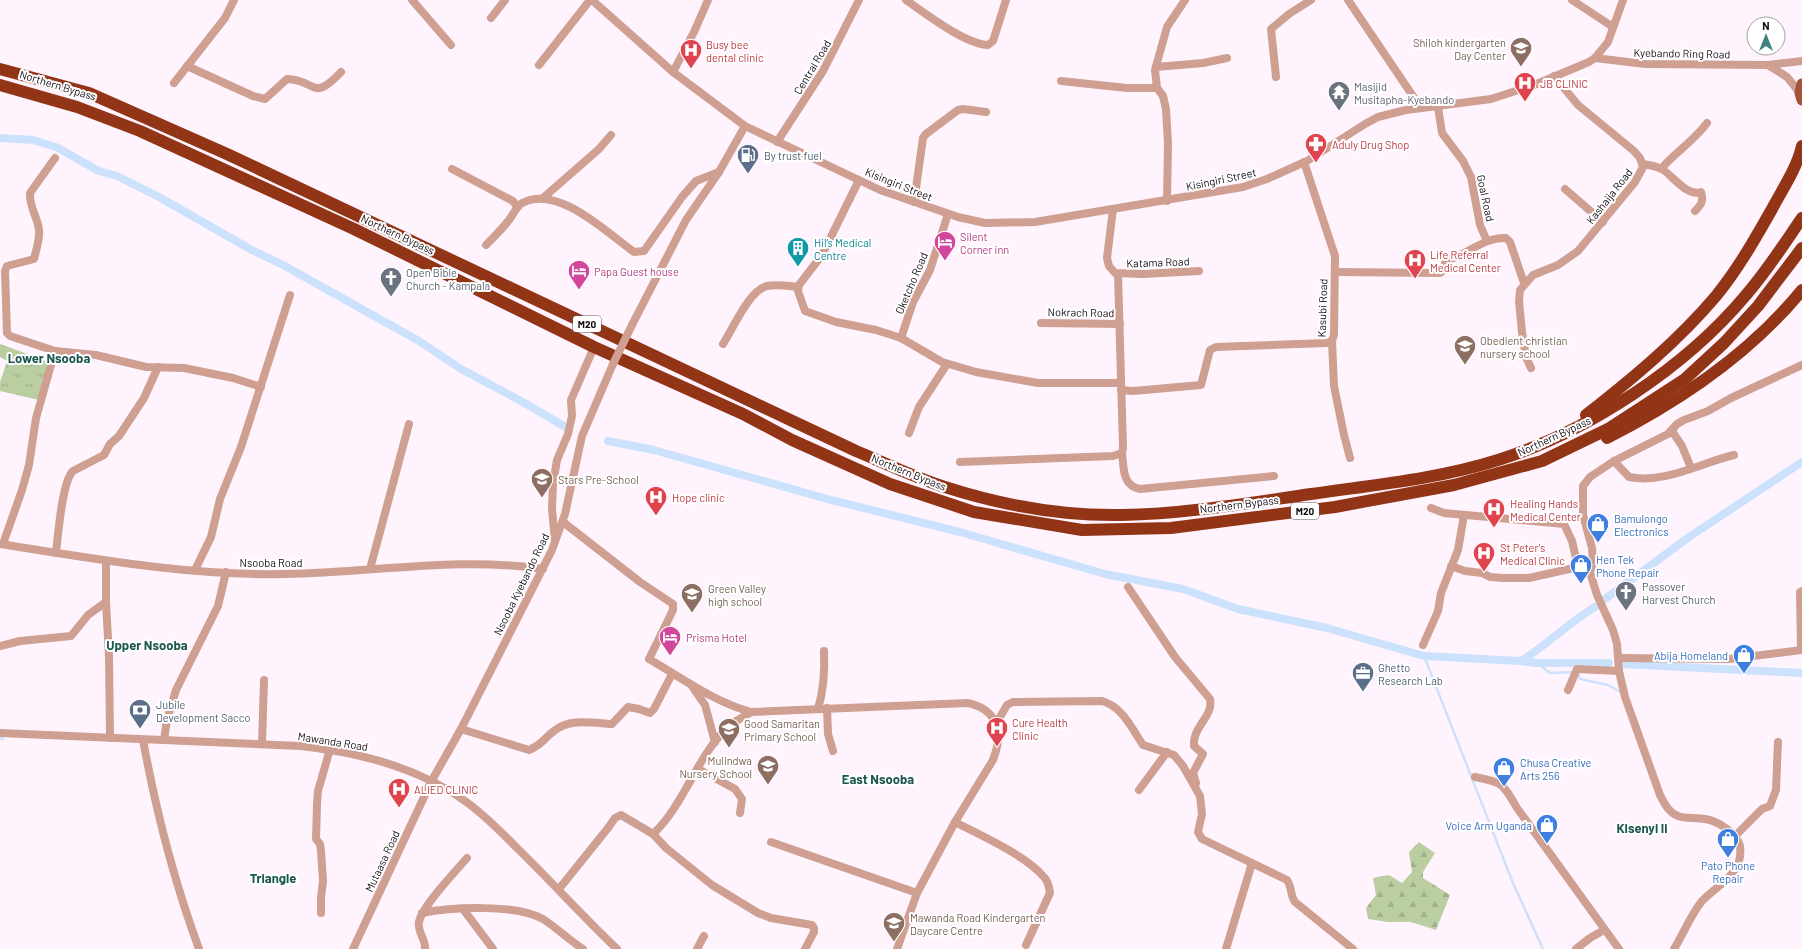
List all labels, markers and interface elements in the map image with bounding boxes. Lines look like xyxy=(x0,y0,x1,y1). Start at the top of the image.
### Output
north arrow xyxy=(1746,16,1786,56)
text: N xyxy=(1762,19,1770,32)
school or university icon: Shiloh kindergarten Day Center xyxy=(1508,35,1534,68)
place label: Shiloh kindergarten Day Center xyxy=(1413,36,1506,62)
hospital icon: Busy bee dental clinic xyxy=(678,37,704,70)
street label: Central Road xyxy=(791,37,833,97)
place label: Busy bee dental clinic xyxy=(706,38,764,64)
street label: Kyebando Ring Road xyxy=(1633,46,1731,60)
street label: Northern Bypass xyxy=(18,67,98,103)
hospital icon: JB CLINIC xyxy=(1512,70,1538,103)
place label: JB CLINIC xyxy=(1540,77,1588,90)
temple icon: Masijid Musitapha-Kyebando xyxy=(1326,79,1352,112)
place label: Masijid Musitapha-Kyebando xyxy=(1354,80,1454,106)
pharmacy icon: Aduly Drug Shop xyxy=(1303,131,1329,164)
place label: Aduly Drug Shop xyxy=(1332,138,1409,151)
fuel station icon: By trust fuel xyxy=(735,142,761,175)
place label: By trust fuel xyxy=(764,149,822,162)
street label: Kisingiri Street xyxy=(864,165,934,203)
street label: Kisingiri Street xyxy=(1185,165,1257,193)
street label: Kashaija Road xyxy=(1583,166,1635,226)
street label: Goal Road xyxy=(1475,173,1497,223)
street label: Northern Bypass xyxy=(359,211,437,257)
hotel icon: Silent Corner inn xyxy=(932,229,958,262)
place label: Silent Corner inn xyxy=(960,230,1009,256)
building icon: Hil’s Medical Centre xyxy=(785,235,811,268)
place label: Hil’s Medical Centre xyxy=(814,236,871,262)
hospital icon: Life Referral Medical Center xyxy=(1402,247,1428,280)
place label: Life Referral Medical Center xyxy=(1430,248,1501,274)
street label: Oketcho Road xyxy=(892,250,930,316)
street label: Katama Road xyxy=(1126,254,1190,270)
hotel icon: Papa Guest house xyxy=(566,258,592,291)
church icon: Open Bible Church - Kampala xyxy=(378,265,404,298)
place label: Papa Guest house xyxy=(594,265,679,278)
place label: Open Bible Church - Kampala xyxy=(406,266,490,292)
street label: Kasubi Road xyxy=(1314,278,1330,338)
street label: Nokrach Road xyxy=(1048,305,1114,319)
road number: M20 xyxy=(573,316,601,332)
school or university icon: Obedient christian nursery school xyxy=(1452,333,1478,366)
place label: Obedient christian nursery school xyxy=(1480,334,1568,360)
district label: Lower Nsooba xyxy=(8,350,90,366)
street label: Northern Bypass xyxy=(1515,413,1593,459)
street label: Northern Bypass xyxy=(870,451,948,493)
school or university icon: Stars Pre-School xyxy=(529,466,555,499)
place label: Stars Pre-School xyxy=(558,473,639,486)
hospital icon: Hope clinic xyxy=(643,484,669,517)
place label: Hope clinic xyxy=(672,491,725,504)
street label: Northern Bypass xyxy=(1199,493,1279,515)
hospital icon: Healing Hands Medical Center xyxy=(1481,496,1507,529)
place label: Healing Hands Medical Center xyxy=(1510,497,1581,523)
road number: M20 xyxy=(1291,503,1319,519)
shop icon: Bamulongo Electronics xyxy=(1585,511,1611,544)
place label: Bamulongo Electronics xyxy=(1614,512,1668,538)
street label: Nsooba Kyebando Road xyxy=(491,531,551,637)
hospital icon: St Peter's Medical Clinic xyxy=(1471,540,1497,573)
place label: St Peter's Medical Clinic xyxy=(1500,541,1565,567)
shop icon: Hen Tek Phone Repair xyxy=(1568,552,1594,585)
place label: Hen Tek Phone Repair xyxy=(1596,553,1659,579)
street label: Nsooba Road xyxy=(240,556,302,569)
church icon: Passover Harvest Church xyxy=(1613,579,1639,612)
place label: Passover Harvest Church xyxy=(1642,580,1716,606)
school or university icon: Green Valley high school xyxy=(679,581,705,614)
place label: Green Valley high school xyxy=(708,582,766,608)
hotel icon: Prisma Hotel xyxy=(657,624,683,657)
place label: Prisma Hotel xyxy=(686,631,747,644)
district label: Upper Nsooba xyxy=(106,637,188,653)
shop icon: Abija Homeland xyxy=(1731,642,1757,675)
place label: Abija Homeland xyxy=(1654,649,1728,662)
office icon: Ghetto Research Lab xyxy=(1350,660,1376,693)
place label: Ghetto Research Lab xyxy=(1378,661,1443,687)
bank icon: Jubile Development Sacco xyxy=(127,697,153,730)
place label: Jubile Development Sacco xyxy=(156,698,250,724)
hospital icon: Cure Health Clinic xyxy=(984,715,1010,748)
school or university icon: Good Samaritan Primary School xyxy=(716,716,742,749)
place label: Cure Health Clinic xyxy=(1012,716,1068,742)
place label: Good Samaritan Primary School xyxy=(744,717,820,743)
street label: Mawanda Road xyxy=(297,729,369,753)
school or university icon: Mulindwa Nursery School xyxy=(755,753,781,786)
place label: Mulindwa Nursery School xyxy=(679,754,752,780)
shop icon: Chusa Creative Arts 256 xyxy=(1491,755,1517,788)
place label: Chusa Creative Arts 256 xyxy=(1520,756,1591,782)
district label: East Nsooba xyxy=(842,771,914,787)
hospital icon: ALIED CLINIC xyxy=(386,776,412,809)
place label: ALIED CLINIC xyxy=(414,783,478,796)
shop icon: Voice Arm Uganda xyxy=(1534,812,1560,845)
place label: Voice Arm Uganda xyxy=(1445,819,1532,832)
district label: Kisenyi Ii xyxy=(1616,820,1668,836)
shop icon: Pato Phone Repair xyxy=(1715,826,1741,859)
street label: Mutaasa Road xyxy=(362,828,402,894)
place label: Pato Phone Repair xyxy=(1701,859,1755,885)
district label: Triangle xyxy=(250,870,296,886)
school or university icon: Mawanda Road Kindergarten Daycare Centre xyxy=(881,910,907,943)
place label: Mawanda Road Kindergarten Daycare Centre xyxy=(910,911,1046,937)

